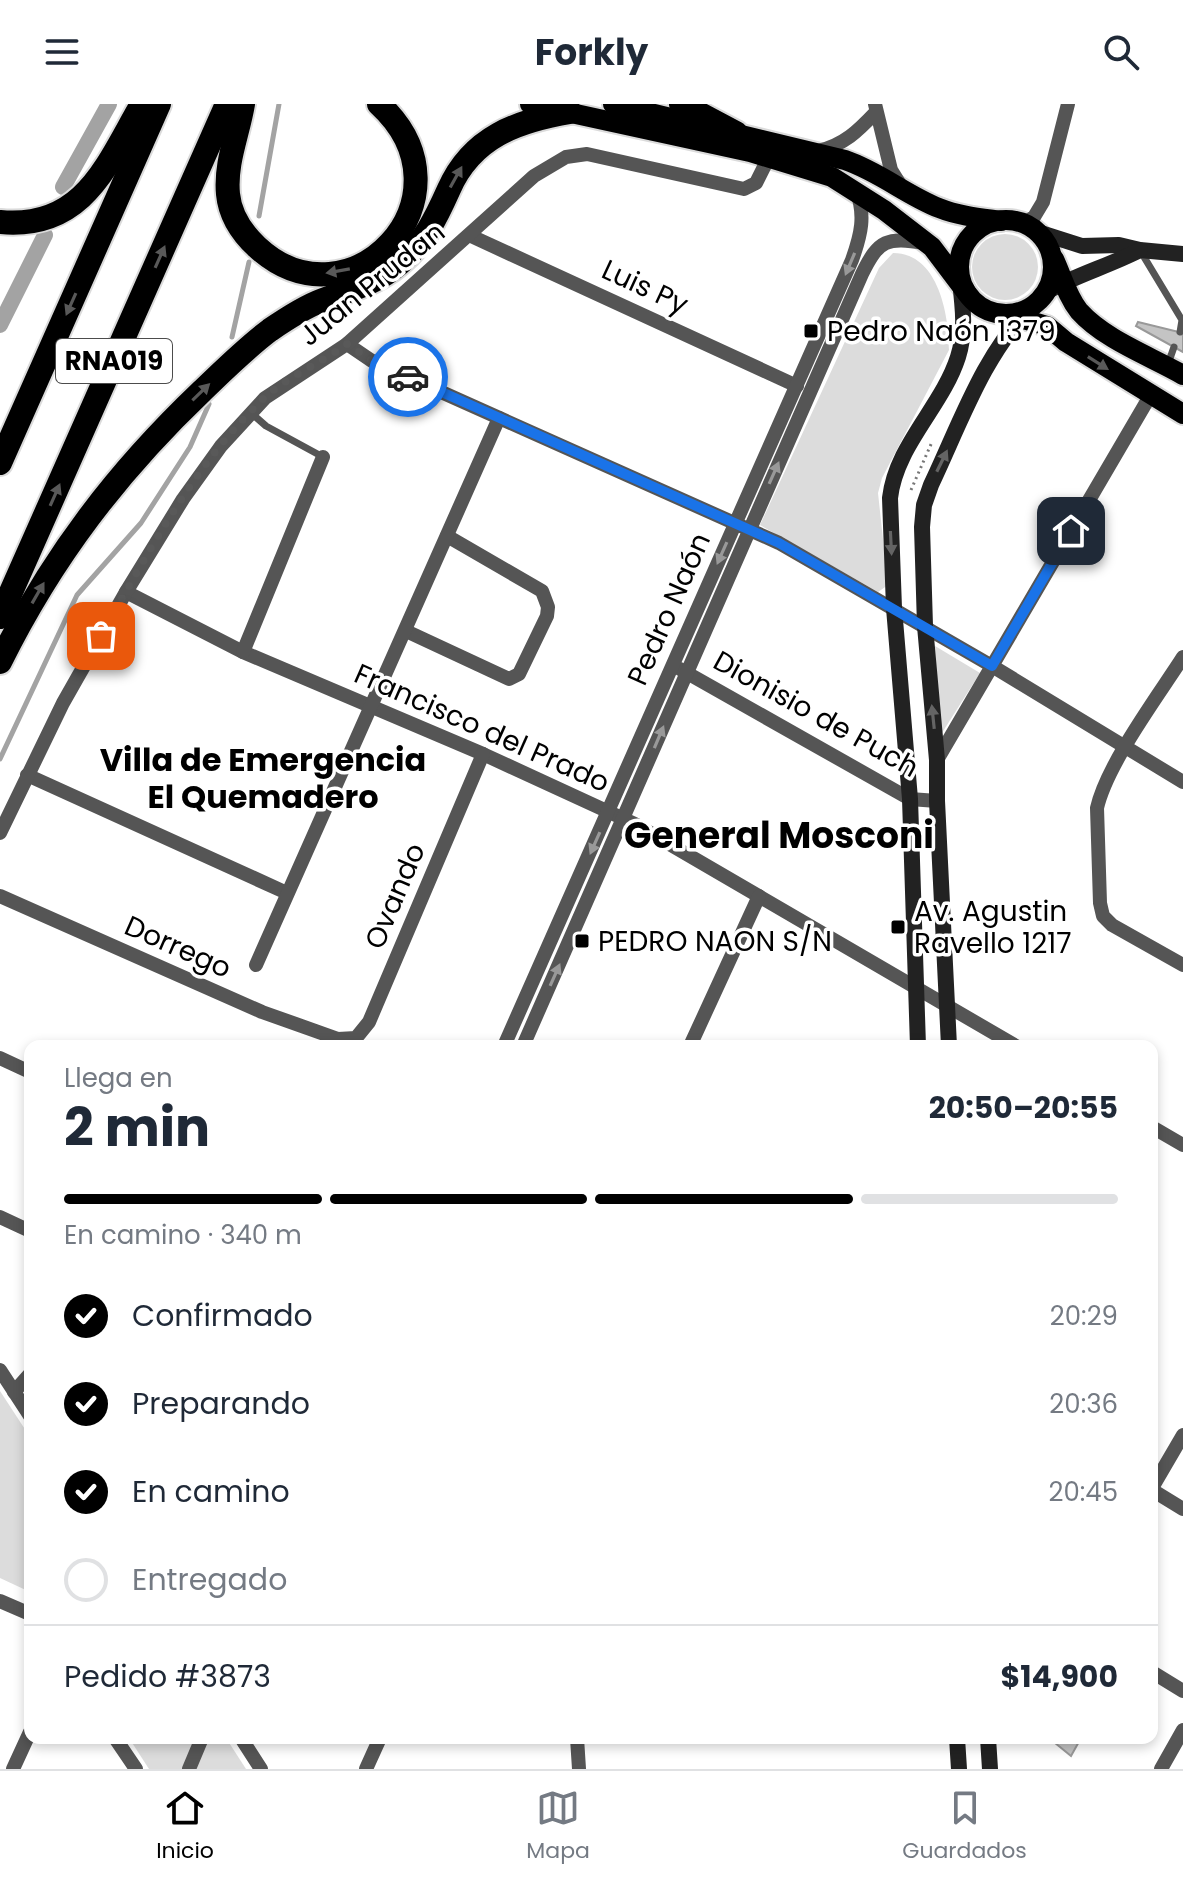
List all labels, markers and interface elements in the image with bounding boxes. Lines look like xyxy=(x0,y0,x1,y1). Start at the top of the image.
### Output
text: Forkly xyxy=(535,27,648,78)
icon: menu xyxy=(40,30,84,74)
icon: search xyxy=(1099,30,1143,74)
one-way arrow xyxy=(449,166,463,188)
street label: Juan Prudan xyxy=(291,213,453,355)
one-way arrow xyxy=(153,245,166,268)
street label: Luis Py xyxy=(596,250,695,324)
one-way arrow xyxy=(843,252,856,276)
one-way arrow xyxy=(326,265,351,278)
one-way arrow xyxy=(64,292,77,315)
place label: Pedro Naón 1379 xyxy=(827,312,1056,351)
marker: Pedro Naón 1379 xyxy=(802,322,820,340)
courier xyxy=(368,337,448,417)
road number: RNA019 xyxy=(56,339,172,383)
icon: car xyxy=(386,355,430,399)
one-way arrow xyxy=(1087,355,1109,369)
one-way arrow xyxy=(191,384,210,402)
one-way arrow xyxy=(936,449,949,472)
one-way arrow xyxy=(768,461,781,485)
one-way arrow xyxy=(48,483,61,506)
pin xyxy=(1037,497,1105,565)
icon: home xyxy=(1049,509,1093,553)
street label: Pedro Naón xyxy=(618,527,720,691)
one-way arrow xyxy=(885,531,898,556)
one-way arrow xyxy=(715,542,729,565)
one-way arrow xyxy=(31,582,45,604)
pin xyxy=(67,602,135,670)
icon: bag xyxy=(79,614,123,658)
street label: Dionisio de Puch xyxy=(706,641,926,787)
street label: Francisco del Prado xyxy=(348,654,616,802)
one-way arrow xyxy=(927,704,940,729)
one-way arrow xyxy=(653,725,666,749)
district label: Villa de Emergencia El Quemadero xyxy=(100,737,426,819)
district label: General Mosconi xyxy=(624,810,934,861)
one-way arrow xyxy=(588,831,602,854)
street label: Ovando xyxy=(355,837,435,955)
place label: Av. Agustin Ravello 1217 xyxy=(914,892,1072,963)
street label: Dorrego xyxy=(119,906,237,988)
marker: Av. Agustin Ravello 1217 xyxy=(889,918,907,936)
place label: PEDRO NAON S/N xyxy=(598,922,832,961)
marker: PEDRO NAON S/N xyxy=(573,932,591,950)
one-way arrow xyxy=(548,963,561,987)
text: Llega en xyxy=(64,1060,173,1096)
text: 20:50–20:55 xyxy=(929,1086,1118,1129)
text: 2 min xyxy=(64,1091,210,1164)
text: En camino · 340 m xyxy=(64,1217,302,1253)
icon: check xyxy=(64,1294,108,1338)
text: Confirmado xyxy=(132,1294,313,1337)
text: 20:29 xyxy=(1050,1298,1118,1334)
icon: check xyxy=(64,1382,108,1426)
text: Preparando xyxy=(132,1382,310,1425)
text: 20:36 xyxy=(1049,1386,1118,1422)
icon: check xyxy=(64,1470,108,1514)
text: En camino xyxy=(132,1470,290,1513)
text: 20:45 xyxy=(1049,1474,1118,1510)
text: Entregado xyxy=(132,1558,287,1601)
text: Pedido #3873 xyxy=(64,1655,271,1698)
text: $14,900 xyxy=(1000,1655,1118,1698)
tab: Inicio xyxy=(156,1786,214,1867)
tab: Mapa xyxy=(526,1786,590,1867)
tab: Guardados xyxy=(902,1786,1027,1867)

